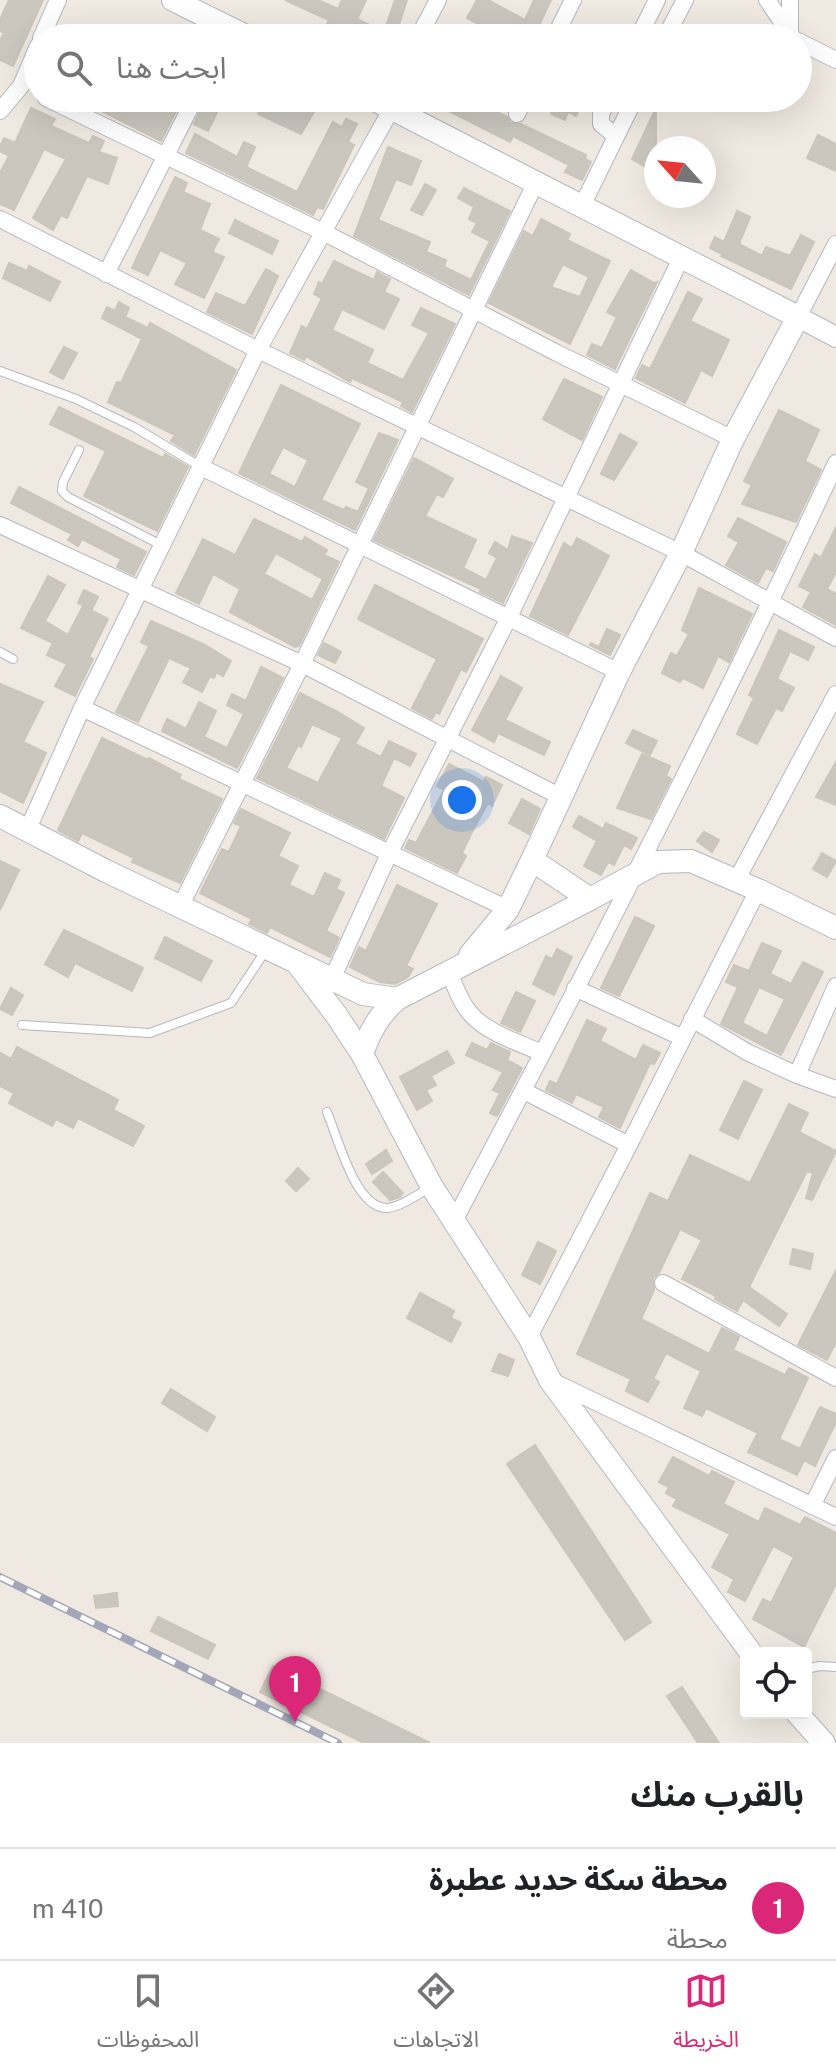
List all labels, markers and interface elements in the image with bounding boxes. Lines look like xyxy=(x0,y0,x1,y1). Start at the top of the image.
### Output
search box xyxy=(24,24,812,112)
icon: search xyxy=(52,46,96,90)
text: ابحث هنا xyxy=(116,49,227,85)
north arrow xyxy=(644,136,716,208)
your location xyxy=(442,780,482,820)
map controls xyxy=(740,1647,812,1719)
button: locate xyxy=(740,1647,812,1719)
pin: 1 xyxy=(269,1656,321,1722)
text: بالقرب منك xyxy=(631,1774,804,1814)
text: محطة سكة حديد عطبرة xyxy=(429,1861,728,1897)
text: 410 m xyxy=(32,1893,104,1924)
text: 1 xyxy=(772,1893,784,1924)
text: محطة xyxy=(667,1923,728,1954)
tab: المحفوظات xyxy=(97,1969,199,2063)
tab: الاتجاهات xyxy=(393,1969,479,2063)
tab: الخريطة xyxy=(673,1969,739,2063)

